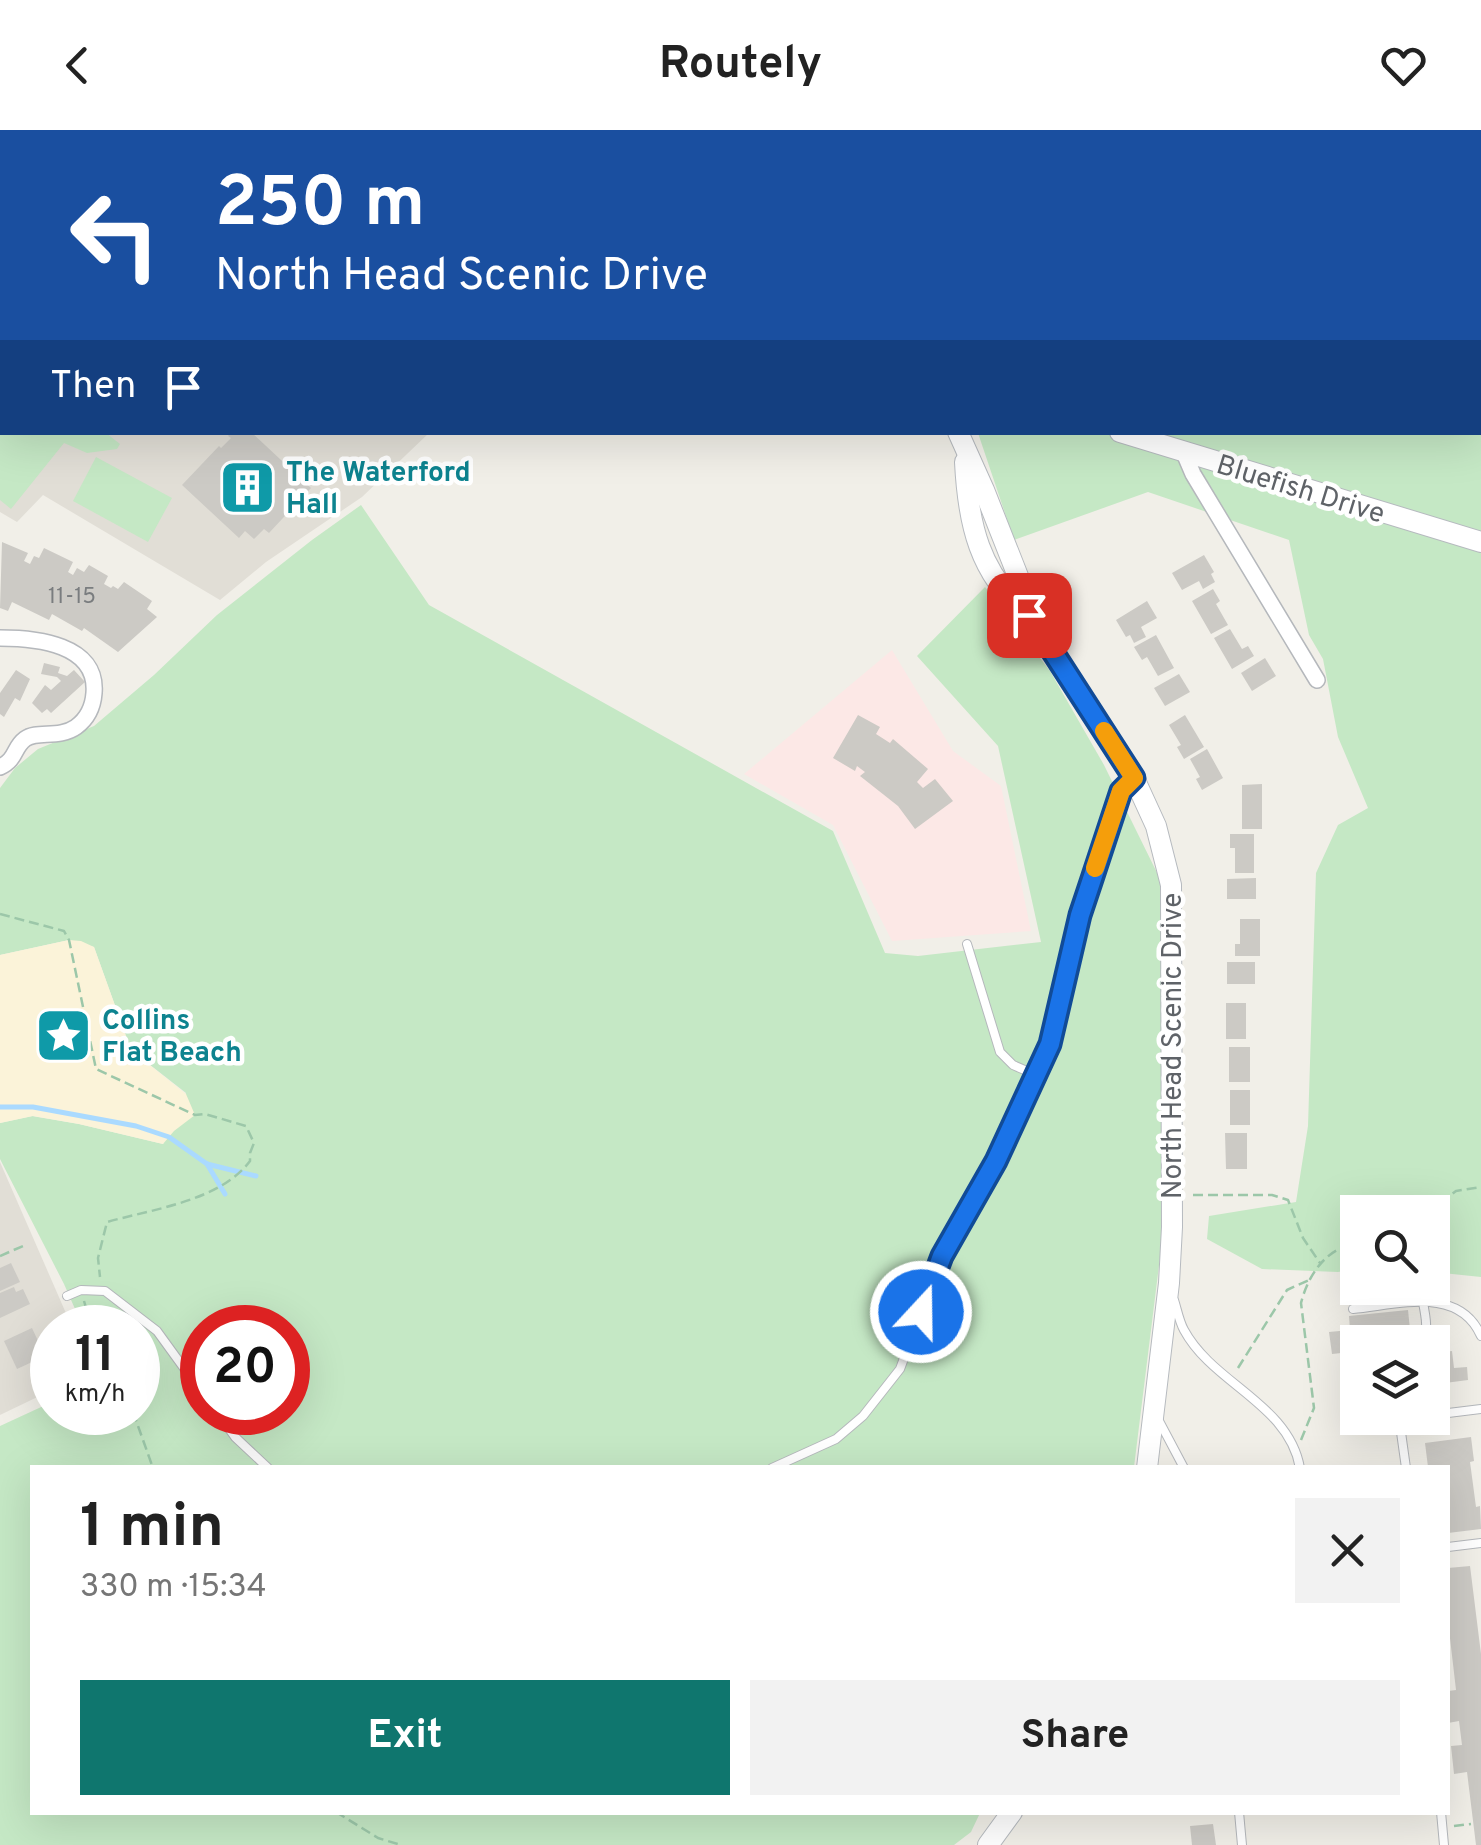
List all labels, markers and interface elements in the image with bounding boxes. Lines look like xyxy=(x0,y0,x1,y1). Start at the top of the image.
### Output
text: Routely xyxy=(659,37,822,94)
icon: back xyxy=(50,38,105,93)
icon: heart xyxy=(1376,38,1431,93)
text: 250 m xyxy=(215,162,425,251)
icon: left xyxy=(50,170,180,300)
text: North Head Scenic Drive xyxy=(215,249,708,306)
icon: arrive xyxy=(156,360,211,415)
text: Then xyxy=(50,363,136,412)
street label: Bluefish Drive xyxy=(1212,448,1389,534)
place label: The Waterford Hall xyxy=(286,456,471,524)
building icon: The Waterford Hall xyxy=(217,457,277,517)
pin xyxy=(987,573,1072,658)
house number: 11-15 xyxy=(48,584,96,611)
icon: arrive xyxy=(1002,588,1057,643)
street label: North Head Scenic Drive xyxy=(1156,893,1192,1199)
place label: Collins Flat Beach xyxy=(102,1004,242,1072)
place icon: Collins Flat Beach xyxy=(33,1005,93,1065)
map controls xyxy=(1340,1195,1450,1435)
button: search xyxy=(1340,1195,1450,1305)
position arrow xyxy=(869,1260,973,1364)
speed limit sign: 20 xyxy=(180,1305,310,1435)
button: layers xyxy=(1340,1325,1450,1435)
text: 11 xyxy=(75,1326,115,1389)
text: km/h xyxy=(65,1379,125,1411)
text: 1 min xyxy=(80,1492,224,1568)
button: close xyxy=(1295,1498,1400,1603)
text: 330 m · 15:34 xyxy=(80,1568,267,1608)
button: Exit xyxy=(80,1680,730,1795)
button: Share xyxy=(750,1680,1400,1795)

